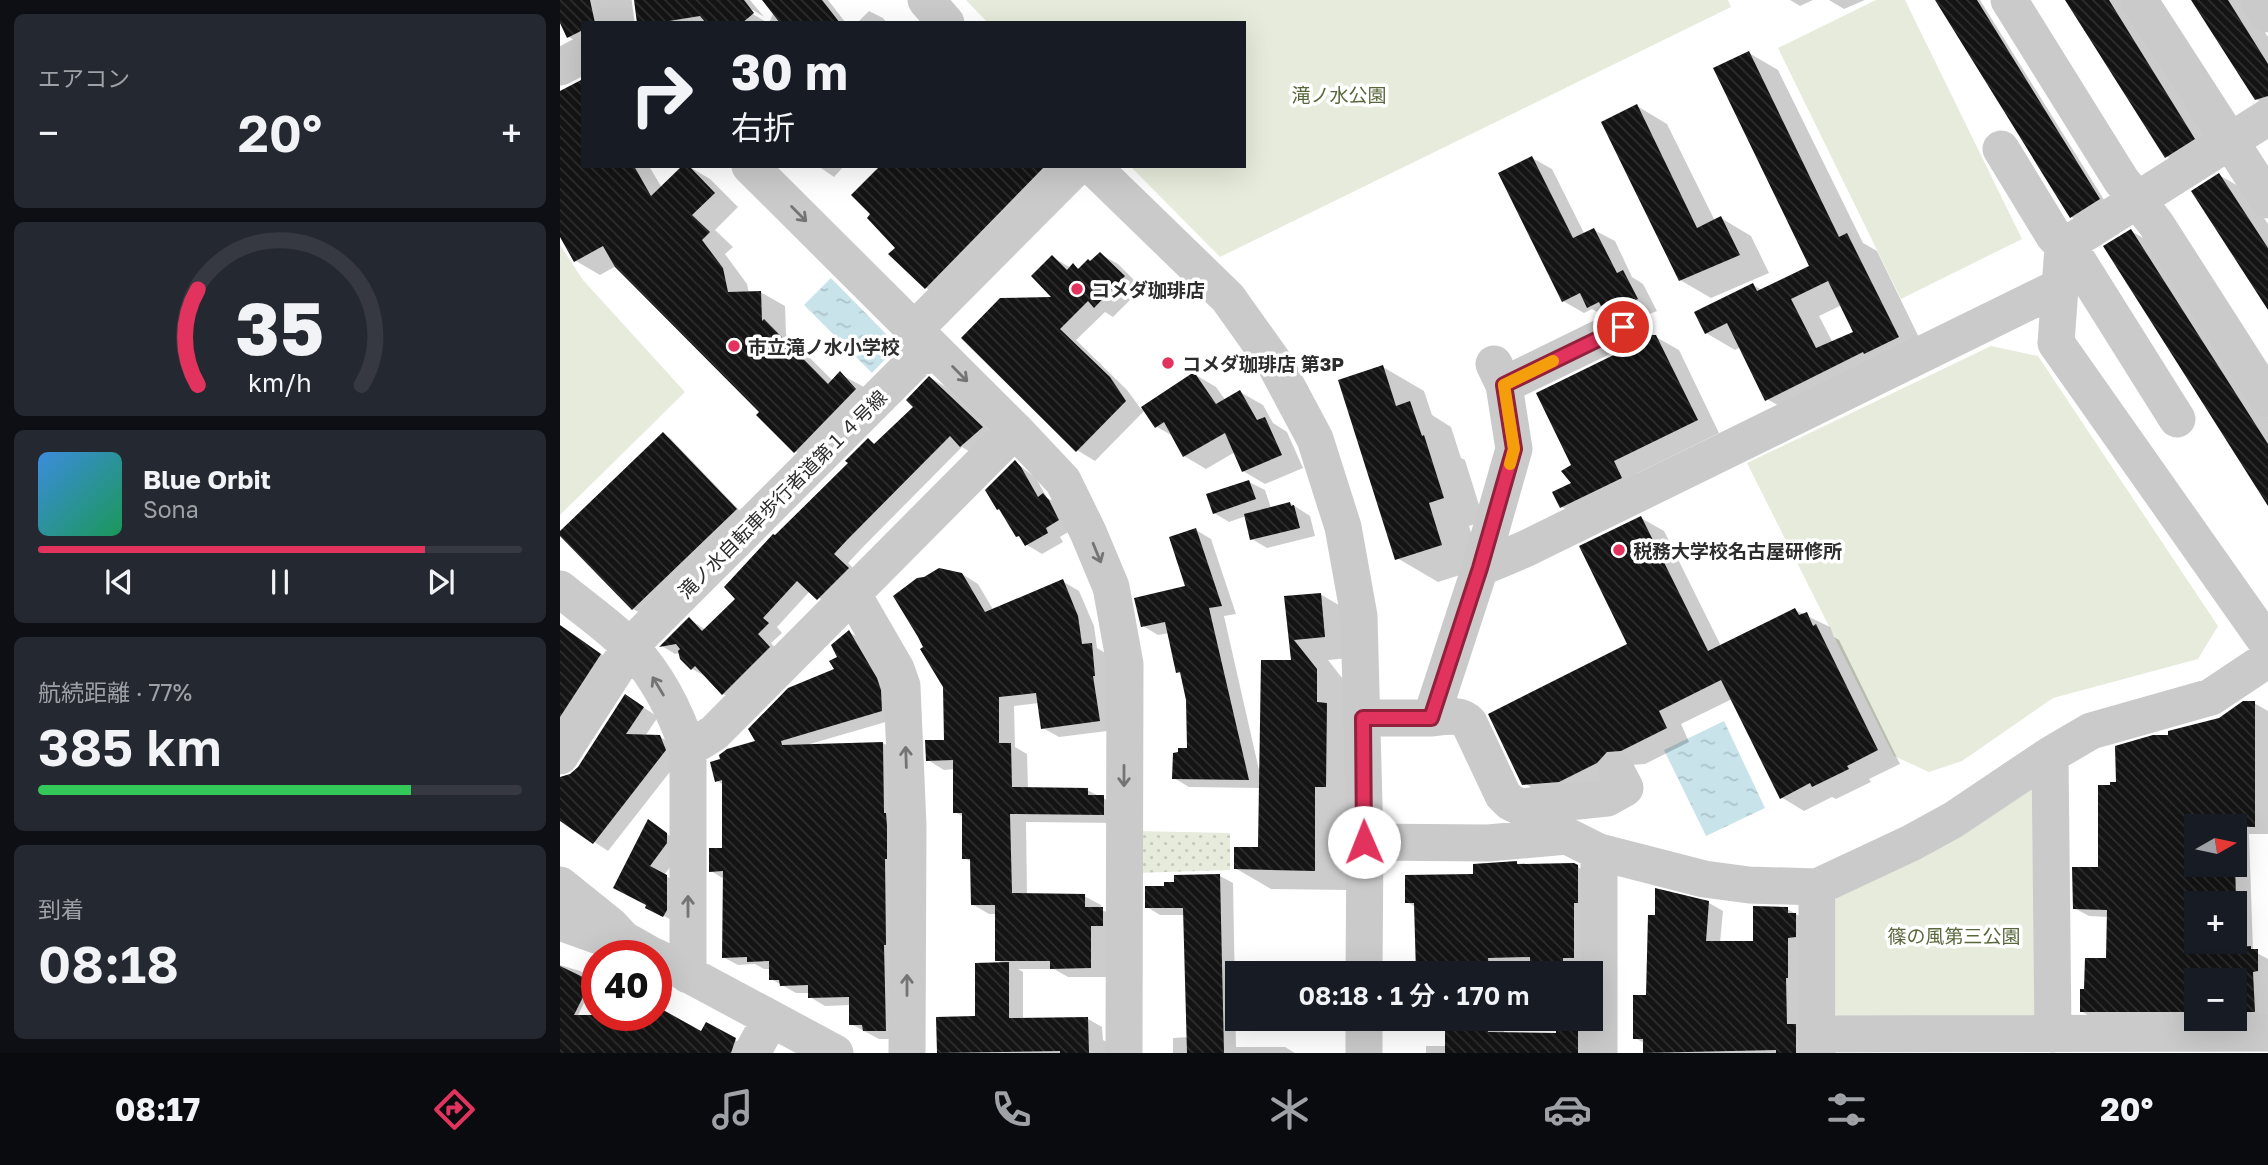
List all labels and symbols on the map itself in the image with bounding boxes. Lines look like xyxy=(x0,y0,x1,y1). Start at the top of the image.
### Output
park label: 滝ノ水公園 xyxy=(1291,83,1387,106)
one-way arrow xyxy=(790,206,807,223)
place label: コメダ珈琲店 xyxy=(1091,278,1205,301)
marker: コメダ珈琲店 xyxy=(1069,281,1085,297)
pin xyxy=(1593,297,1653,357)
place label: 市立滝ノ水小学校 xyxy=(748,335,900,358)
marker: 市立滝ノ水小学校 xyxy=(726,338,742,354)
place label: コメダ珈琲店 第3P xyxy=(1182,352,1344,375)
marker: コメダ珈琲店 第3P xyxy=(1160,355,1176,371)
one-way arrow xyxy=(952,366,969,383)
street label: 滝ノ水自転車歩行者道第１４号線 xyxy=(673,385,891,603)
place label: 税務大学校名古屋研修所 xyxy=(1633,539,1842,562)
one-way arrow xyxy=(1091,542,1104,563)
marker: 税務大学校名古屋研修所 xyxy=(1611,542,1627,558)
one-way arrow xyxy=(651,676,665,696)
one-way arrow xyxy=(900,746,913,769)
one-way arrow xyxy=(1117,765,1131,788)
position arrow xyxy=(1327,805,1401,879)
north arrow xyxy=(2184,814,2247,877)
one-way arrow xyxy=(681,895,695,918)
park label: 篠の風第三公園 xyxy=(1887,924,2021,947)
speed limit sign: 40 xyxy=(581,940,672,1031)
one-way arrow xyxy=(900,974,914,997)

